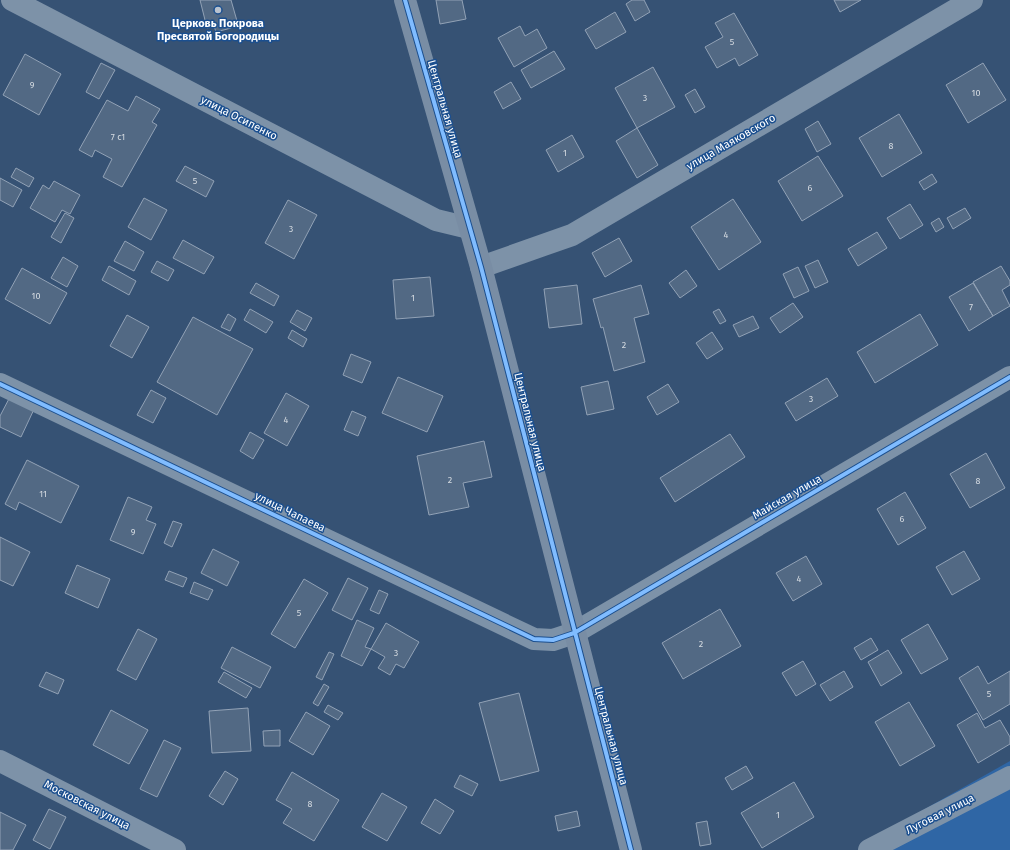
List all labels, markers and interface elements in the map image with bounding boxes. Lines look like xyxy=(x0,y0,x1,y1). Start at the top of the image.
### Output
marker: Церковь Покрова Пресвятой Богородицы xyxy=(213,5,223,15)
place label: Церковь Покрова Пресвятой Богородицы xyxy=(157,17,279,43)
house number: 5 xyxy=(730,37,735,47)
street label: Центральная улица xyxy=(425,58,465,160)
house number: 9 xyxy=(30,80,35,90)
house number: 10 xyxy=(972,88,980,98)
street label: улица Осипенко xyxy=(199,93,279,143)
house number: 3 xyxy=(643,93,647,103)
street label: улица Маяковского xyxy=(684,111,778,173)
house number: 7 с1 xyxy=(111,132,125,142)
house number: 8 xyxy=(889,141,894,151)
house number: 1 xyxy=(563,148,567,158)
house number: 5 xyxy=(193,176,198,186)
house number: 6 xyxy=(808,183,813,193)
house number: 3 xyxy=(289,224,293,234)
house number: 4 xyxy=(724,230,729,240)
house number: 10 xyxy=(32,291,40,301)
house number: 1 xyxy=(411,293,415,303)
house number: 7 xyxy=(969,302,973,312)
house number: 2 xyxy=(622,340,626,350)
street label: Центральная улица xyxy=(511,371,549,473)
house number: 3 xyxy=(809,394,813,404)
house number: 4 xyxy=(284,415,289,425)
street label: Майская улица xyxy=(750,472,824,522)
house number: 2 xyxy=(448,475,452,485)
house number: 8 xyxy=(976,476,981,486)
house number: 11 xyxy=(39,489,47,499)
street label: улица Чапаева xyxy=(253,489,327,535)
house number: 6 xyxy=(900,514,905,524)
house number: 9 xyxy=(131,527,136,537)
house number: 4 xyxy=(797,574,802,584)
house number: 5 xyxy=(297,608,302,618)
house number: 2 xyxy=(699,639,703,649)
house number: 3 xyxy=(394,648,398,658)
street label: Центральная улица xyxy=(592,685,630,787)
house number: 5 xyxy=(987,689,992,699)
street label: Московская улица xyxy=(42,778,132,832)
street label: Луговая улица xyxy=(904,791,976,837)
house number: 8 xyxy=(308,799,313,809)
house number: 1 xyxy=(776,810,780,820)

